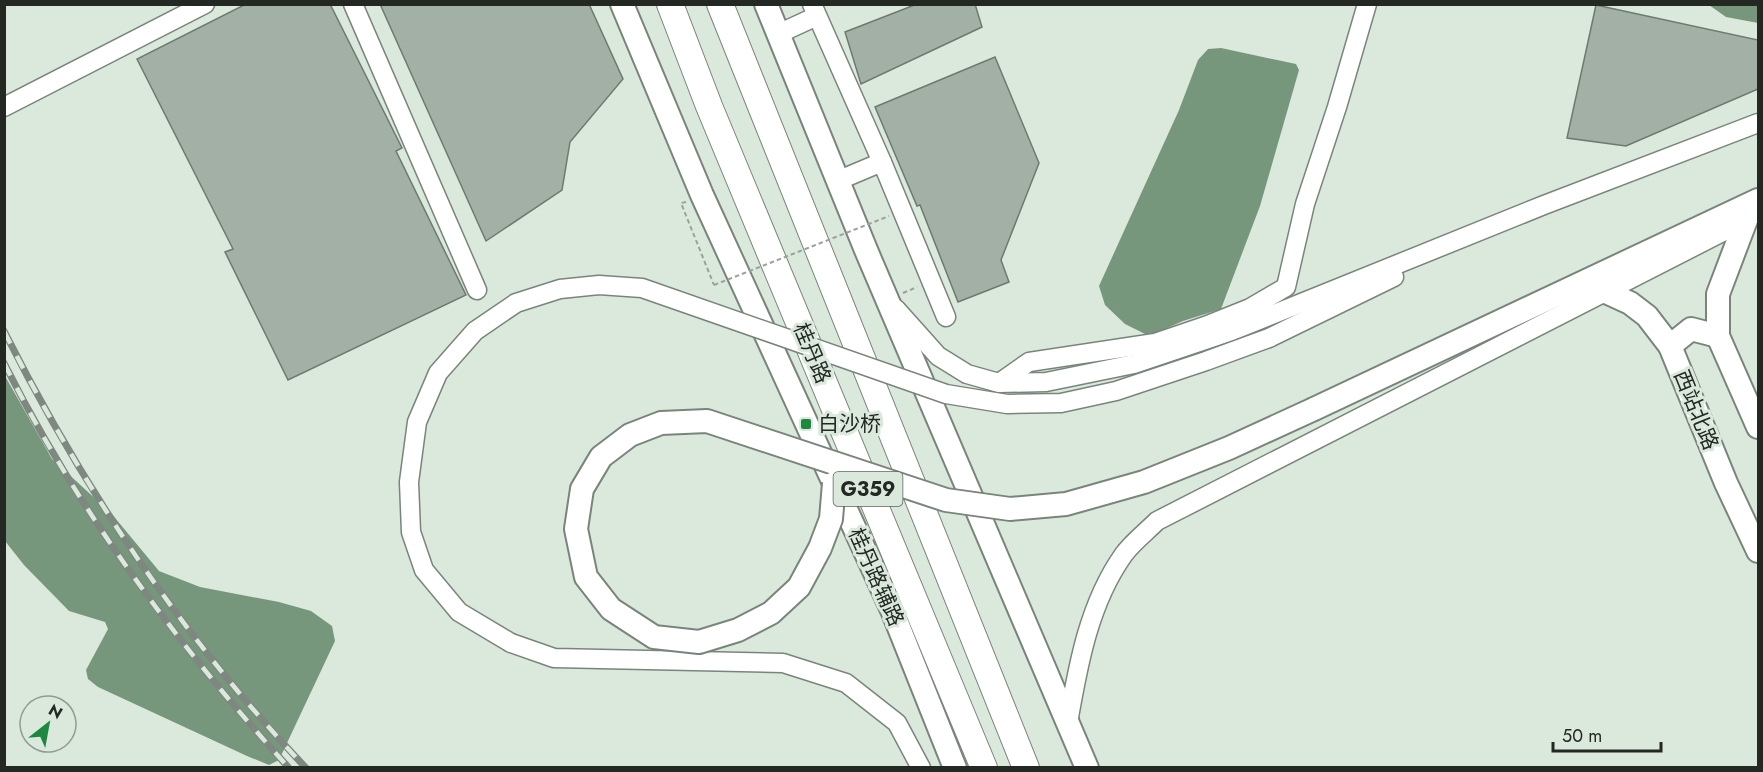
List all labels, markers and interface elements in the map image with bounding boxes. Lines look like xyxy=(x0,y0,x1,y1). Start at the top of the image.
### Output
street label: 桂丹路 xyxy=(786,318,838,388)
street label: 西站北路 xyxy=(1666,365,1726,455)
place label: 白沙桥 xyxy=(818,409,881,439)
marker: 白沙桥 xyxy=(799,417,813,431)
road number: G359 xyxy=(834,472,902,506)
street label: 桂丹路辅路 xyxy=(841,523,911,631)
north arrow xyxy=(18,694,78,754)
text: N xyxy=(44,698,67,725)
scale bar xyxy=(1553,715,1661,753)
text: 50 m xyxy=(1562,723,1602,749)

